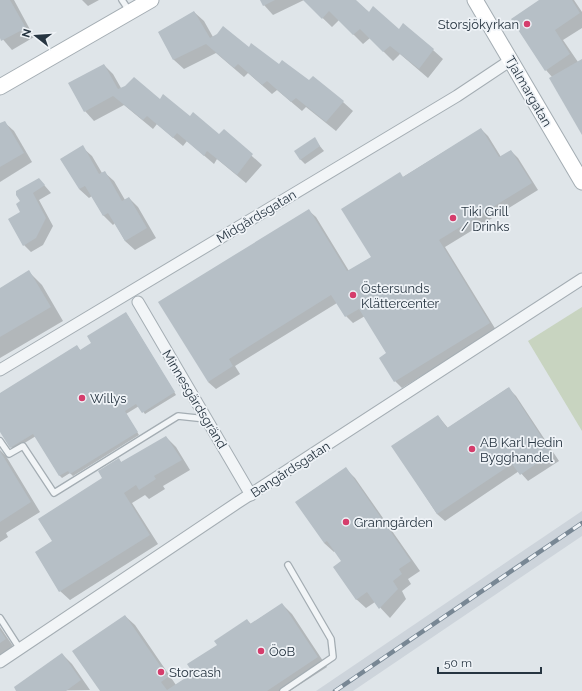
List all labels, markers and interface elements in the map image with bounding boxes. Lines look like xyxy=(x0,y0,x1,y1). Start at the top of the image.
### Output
north arrow xyxy=(16,16,56,56)
place label: Storsjökyrkan xyxy=(438,17,519,32)
marker: Storsjökyrkan xyxy=(522,19,532,29)
text: N xyxy=(19,27,34,39)
street label: Tjalmargatan xyxy=(502,53,555,129)
street label: Midgårdsgatan xyxy=(214,187,299,246)
place label: Tiki Grill / Drinks xyxy=(461,204,510,234)
marker: Tiki Grill / Drinks xyxy=(448,213,458,223)
place label: Östersunds Klättercenter xyxy=(361,280,440,311)
marker: Östersunds Klättercenter xyxy=(348,290,358,300)
street label: Minnesgärdsgränd xyxy=(159,347,230,451)
place label: Willys xyxy=(90,391,126,406)
marker: Willys xyxy=(77,393,87,403)
place label: AB Karl Hedin Bygghandel xyxy=(480,435,563,465)
street label: Bangårdsgatan xyxy=(248,438,333,501)
marker: AB Karl Hedin Bygghandel xyxy=(467,444,477,454)
place label: Granngården xyxy=(354,515,433,530)
marker: Granngården xyxy=(341,517,351,527)
place label: ÖoB xyxy=(269,643,295,659)
marker: ÖoB xyxy=(256,646,266,656)
scale bar xyxy=(438,649,541,675)
text: 50 m xyxy=(444,656,472,670)
place label: Storcash xyxy=(169,665,221,680)
marker: Storcash xyxy=(156,667,166,677)

